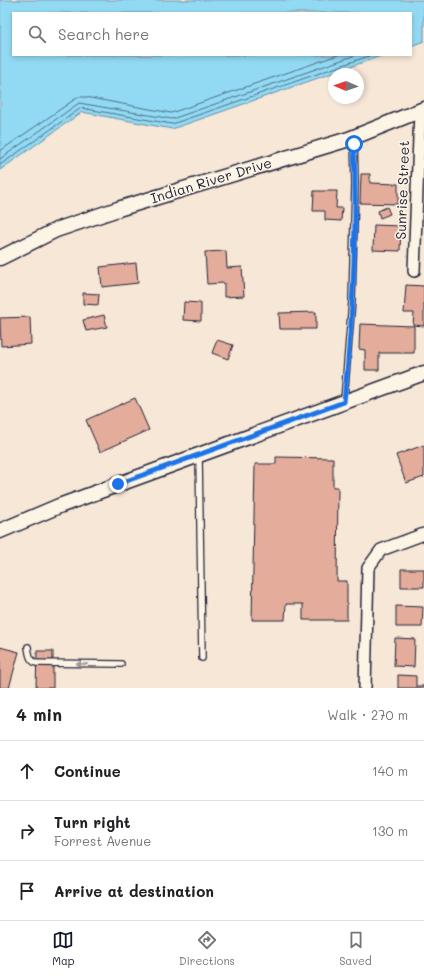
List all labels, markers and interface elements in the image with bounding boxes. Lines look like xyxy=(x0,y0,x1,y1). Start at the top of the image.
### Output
search box xyxy=(12,12,412,56)
icon: search xyxy=(26,23,48,45)
text: Search here xyxy=(58,24,149,44)
north arrow xyxy=(328,68,364,104)
route start xyxy=(345,135,363,153)
street label: Sunrise Street xyxy=(391,140,413,240)
street label: Indian River Drive xyxy=(148,153,274,207)
route end xyxy=(109,475,127,493)
one-way arrow xyxy=(75,661,88,667)
text: 4 min xyxy=(16,703,62,725)
text: Walk · 270 m xyxy=(327,706,408,723)
icon: ahead xyxy=(16,760,38,782)
text: Continue xyxy=(54,761,121,781)
text: 140 m xyxy=(372,762,408,779)
text: Turn right xyxy=(54,812,131,832)
icon: right xyxy=(16,820,38,842)
text: 130 m xyxy=(372,822,408,839)
text: Forrest Avenue xyxy=(54,832,151,849)
icon: arrive xyxy=(16,880,38,902)
text: Arrive at destination xyxy=(54,881,214,901)
tab: Map xyxy=(52,929,75,968)
tab: Directions xyxy=(179,929,235,968)
tab: Saved xyxy=(339,929,372,968)

